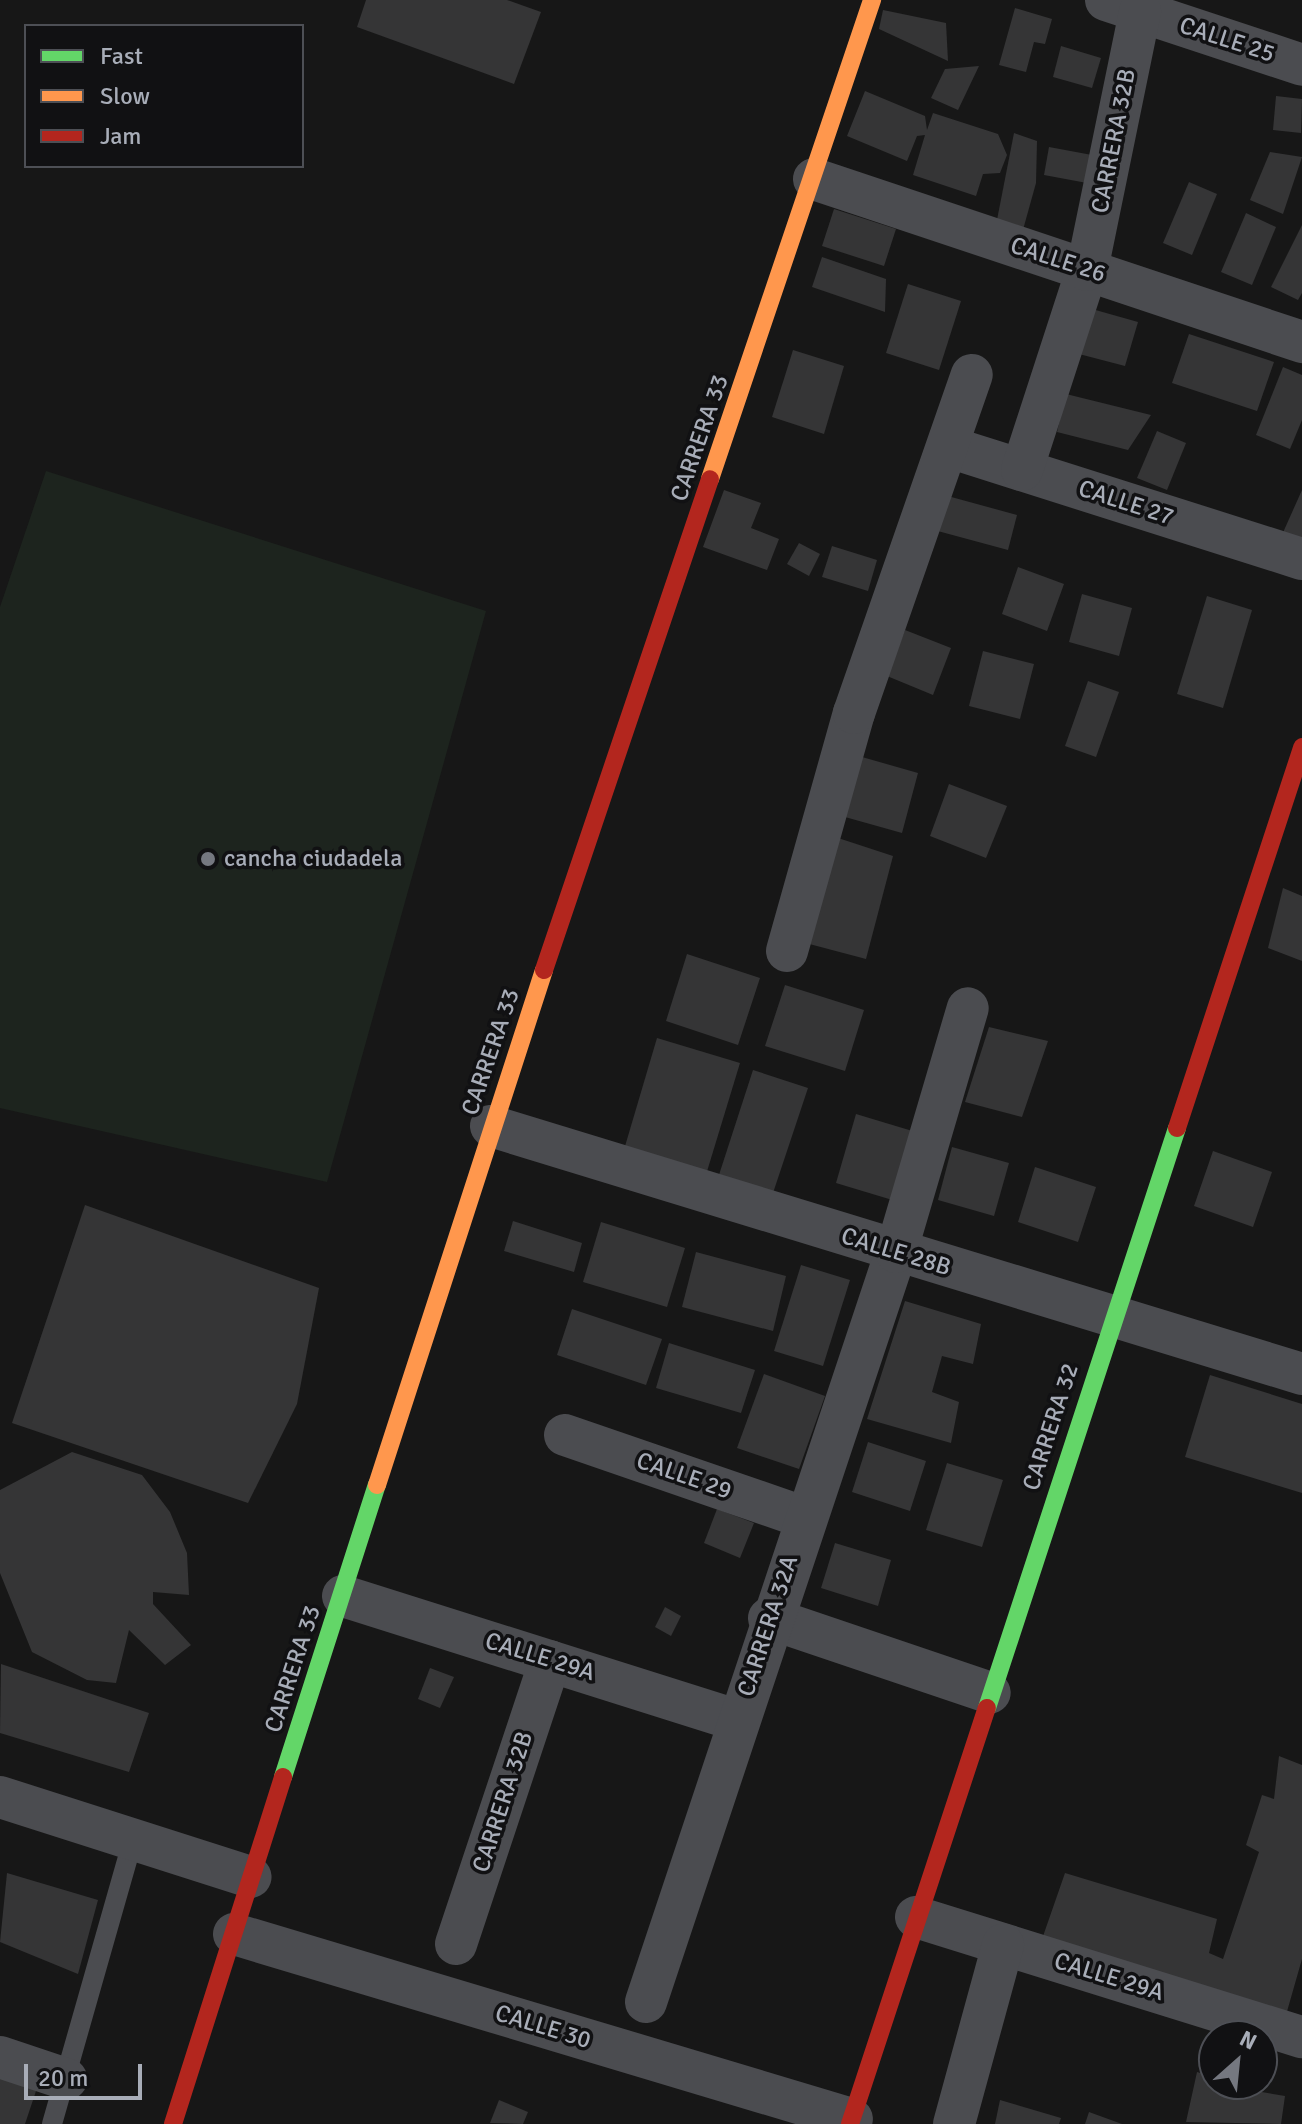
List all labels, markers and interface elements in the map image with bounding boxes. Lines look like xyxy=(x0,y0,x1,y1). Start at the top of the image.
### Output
street label: CALLE 25 xyxy=(1176,11,1278,69)
legend xyxy=(24,24,304,168)
text: Fast xyxy=(100,41,143,71)
street label: CARRERA 32B xyxy=(1086,66,1142,216)
text: Slow xyxy=(100,81,150,111)
text: Jam xyxy=(100,121,141,151)
street label: CALLE 26 xyxy=(1007,231,1109,289)
street label: CARRERA 33 xyxy=(665,371,735,505)
street label: CALLE 27 xyxy=(1075,474,1177,532)
place label: cancha ciudadela xyxy=(224,845,402,873)
marker: cancha ciudadela xyxy=(199,850,217,868)
street label: CARRERA 33 xyxy=(456,985,526,1119)
street label: CALLE 28B xyxy=(838,1222,954,1282)
street label: CARRERA 32 xyxy=(1017,1360,1085,1494)
street label: CALLE 29 xyxy=(633,1446,735,1506)
street label: CARRERA 32A xyxy=(732,1552,804,1700)
street label: CARRERA 33 xyxy=(259,1602,327,1736)
street label: CALLE 29A xyxy=(482,1627,598,1687)
street label: CARRERA 32B xyxy=(467,1728,539,1876)
street label: CALLE 29A xyxy=(1051,1947,1167,2007)
street label: CALLE 30 xyxy=(492,1999,594,2055)
north arrow xyxy=(1198,2020,1278,2100)
text: N xyxy=(1235,2024,1261,2055)
scale bar xyxy=(28,2048,146,2098)
text: 20 m xyxy=(38,2063,88,2093)

